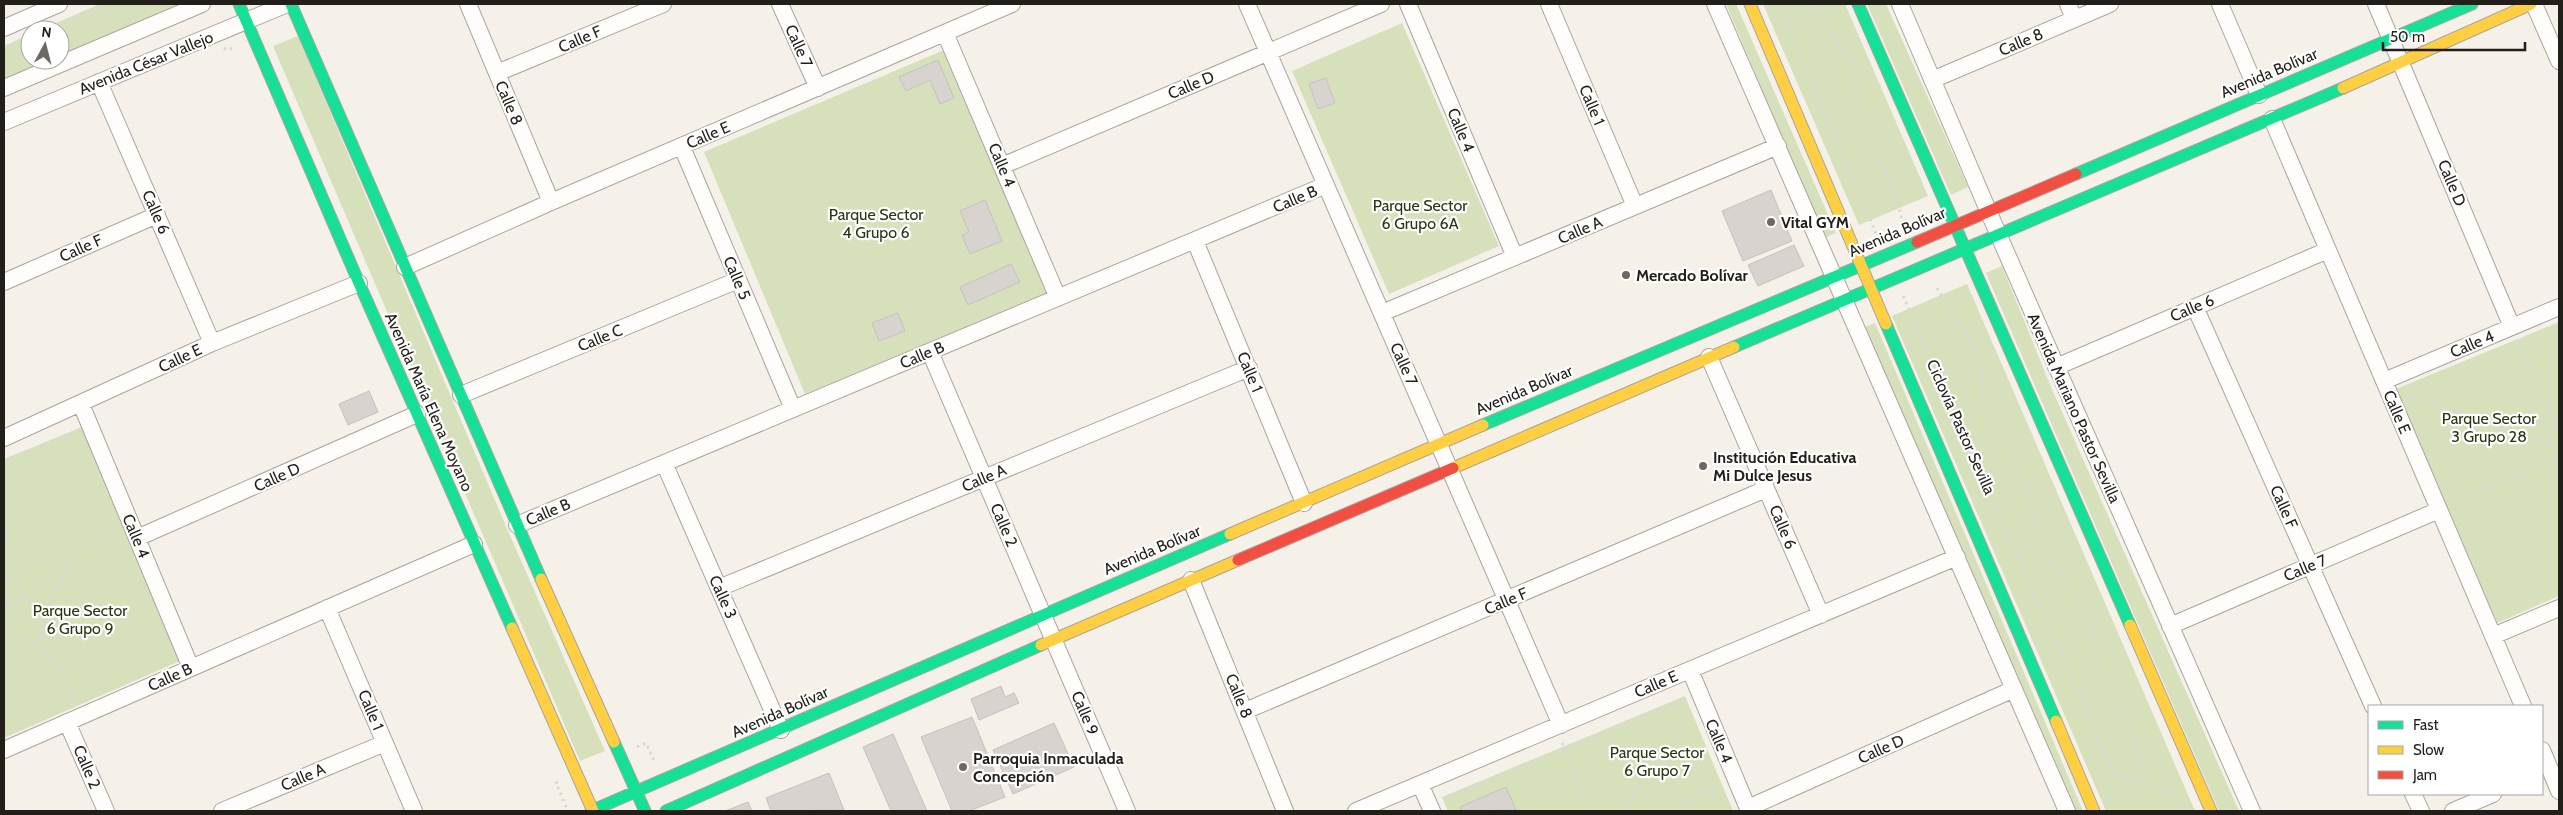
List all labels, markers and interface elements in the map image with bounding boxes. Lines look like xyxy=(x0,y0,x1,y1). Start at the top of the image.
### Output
north arrow xyxy=(20,20,70,70)
scale bar xyxy=(2383,20,2526,52)
street label: Calle F xyxy=(555,21,605,57)
street label: Calle 7 xyxy=(781,22,817,70)
text: N xyxy=(41,23,53,42)
street label: Calle 8 xyxy=(1996,24,2046,60)
street label: Avenida César Vallejo xyxy=(76,27,216,99)
text: 50 m xyxy=(2390,28,2425,46)
street label: Avenida Bolívar xyxy=(2218,44,2321,102)
street label: Calle D xyxy=(1165,67,1217,103)
street label: Calle 8 xyxy=(491,78,527,128)
street label: Calle 1 xyxy=(1575,82,1609,128)
street label: Calle 4 xyxy=(1443,105,1479,155)
street label: Calle E xyxy=(683,117,733,153)
street label: Calle 4 xyxy=(984,140,1020,190)
street label: Calle D xyxy=(2434,157,2470,209)
street label: Calle B xyxy=(1270,181,1320,217)
street label: Calle 6 xyxy=(138,187,174,237)
park label: Parque Sector 6 Grupo 6A xyxy=(1373,196,1468,233)
street label: Avenida Bolívar xyxy=(1846,203,1949,261)
park label: Parque Sector 4 Grupo 6 xyxy=(829,205,924,242)
street label: Calle A xyxy=(1555,212,1605,248)
place label: Vital GYM xyxy=(1781,213,1849,232)
marker: Vital GYM xyxy=(1765,216,1777,228)
street label: Calle F xyxy=(57,230,106,266)
street label: Calle 5 xyxy=(719,253,755,303)
place label: Mercado Bolívar xyxy=(1636,266,1749,285)
marker: Mercado Bolívar xyxy=(1620,269,1632,281)
street label: Calle 6 xyxy=(2167,290,2217,326)
street label: Avenida María Elena Moyano xyxy=(381,310,477,495)
street label: Avenida Mariano Pastor Sevilla xyxy=(2023,310,2125,506)
street label: Calle C xyxy=(575,320,625,356)
street label: Calle 4 xyxy=(2447,326,2497,362)
street label: Calle B xyxy=(897,337,947,373)
street label: Calle E xyxy=(155,340,205,376)
street label: Calle 7 xyxy=(1386,340,1422,388)
street label: Calle 1 xyxy=(1233,349,1267,395)
street label: Ciclovía Pastor Sevilla xyxy=(1923,356,1999,498)
street label: Avenida Bolívar xyxy=(1473,361,1576,419)
street label: Calle E xyxy=(2379,387,2415,437)
park label: Parque Sector 3 Grupo 28 xyxy=(2442,409,2537,446)
place label: Institución Educativa Mi Dulce Jesus xyxy=(1713,448,1857,485)
street label: Calle D xyxy=(251,458,303,496)
street label: Calle A xyxy=(959,460,1009,496)
marker: Institución Educativa Mi Dulce Jesus xyxy=(1697,460,1709,472)
street label: Calle F xyxy=(2266,483,2302,532)
street label: Calle B xyxy=(523,494,573,530)
street label: Calle 2 xyxy=(986,500,1022,550)
street label: Calle 6 xyxy=(1765,502,1801,552)
street label: Calle 4 xyxy=(118,511,154,561)
street label: Avenida Bolívar xyxy=(1101,521,1204,579)
street label: Calle 7 xyxy=(2281,550,2329,586)
street label: Calle 3 xyxy=(705,572,741,622)
street label: Calle F xyxy=(1481,583,1531,619)
park label: Parque Sector 6 Grupo 9 xyxy=(33,601,128,638)
street label: Calle B xyxy=(145,659,195,695)
street label: Calle E xyxy=(1631,666,1681,702)
street label: Calle 8 xyxy=(1221,671,1257,721)
street label: Avenida Bolívar xyxy=(729,682,832,742)
street label: Calle 1 xyxy=(354,687,388,733)
street label: Calle 9 xyxy=(1067,688,1103,738)
legend xyxy=(2368,705,2543,795)
street label: Calle 4 xyxy=(1701,716,1737,766)
text: Fast xyxy=(2413,716,2438,734)
street label: Calle D xyxy=(1855,730,1907,768)
text: Slow xyxy=(2413,741,2444,759)
street label: Calle 2 xyxy=(69,742,105,792)
park label: Parque Sector 6 Grupo 7 xyxy=(1610,743,1705,780)
place label: Parroquia Inmaculada Concepción xyxy=(973,749,1124,786)
street label: Calle A xyxy=(278,759,328,795)
marker: Parroquia Inmaculada Concepción xyxy=(957,761,969,773)
text: Jam xyxy=(2412,766,2437,784)

